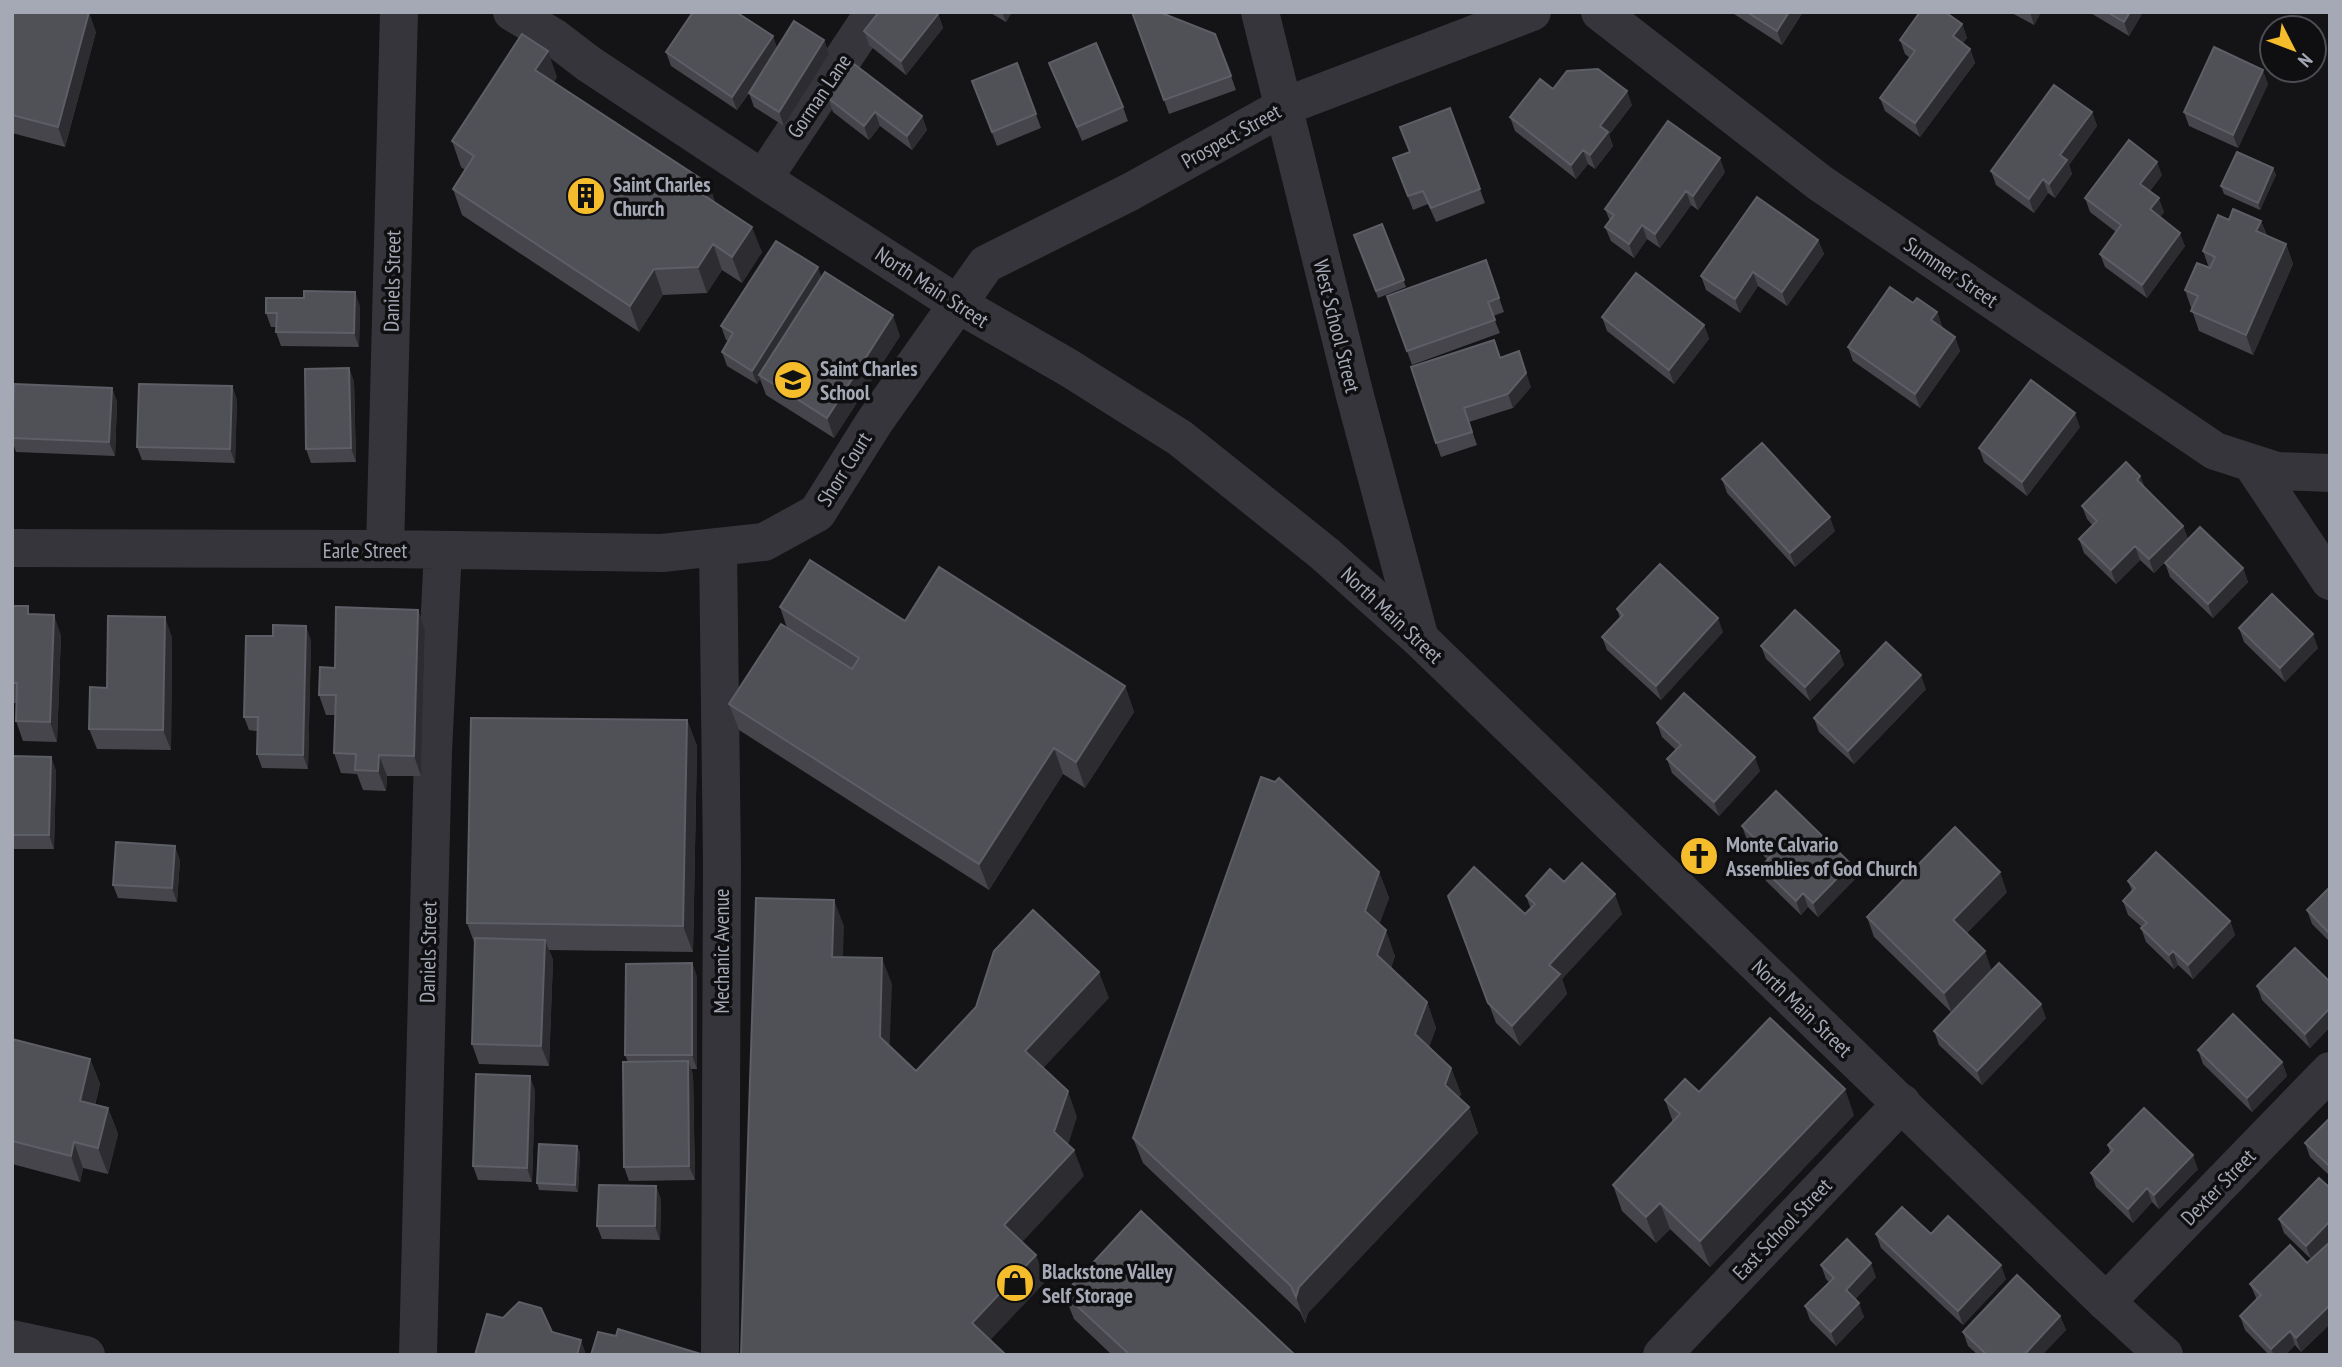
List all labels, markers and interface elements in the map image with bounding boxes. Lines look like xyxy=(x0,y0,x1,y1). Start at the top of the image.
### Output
north arrow xyxy=(2258,14,2328,84)
street label: Gorman Lane xyxy=(781,49,857,143)
text: N xyxy=(2293,49,2318,72)
street label: Prospect Street xyxy=(1177,98,1286,174)
place label: Saint Charles Church xyxy=(613,171,711,222)
building icon: Saint Charles Church xyxy=(565,175,607,217)
street label: Daniels Street xyxy=(378,230,406,332)
street label: Summer Street xyxy=(1899,231,2003,313)
street label: North Main Street xyxy=(870,240,994,334)
street label: West School Street xyxy=(1307,257,1367,395)
place label: Saint Charles School xyxy=(820,355,918,406)
school or university icon: Saint Charles School xyxy=(772,359,814,401)
street label: Shorr Court xyxy=(811,427,877,511)
street label: Earle Street xyxy=(323,537,408,564)
street label: North Main Street xyxy=(1335,561,1449,669)
place label: Monte Calvario Assemblies of God Church xyxy=(1725,831,1917,882)
church icon: Monte Calvario Assemblies of God Church xyxy=(1678,835,1720,877)
street label: Mechanic Avenue xyxy=(708,889,735,1013)
street label: Daniels Street xyxy=(414,901,442,1003)
street label: North Main Street xyxy=(1746,953,1858,1063)
street label: Dexter Street xyxy=(2175,1143,2261,1231)
street label: East School Street xyxy=(1727,1172,1838,1286)
place label: Blackstone Valley Self Storage xyxy=(1042,1258,1173,1309)
shop icon: Blackstone Valley Self Storage xyxy=(994,1262,1036,1304)

